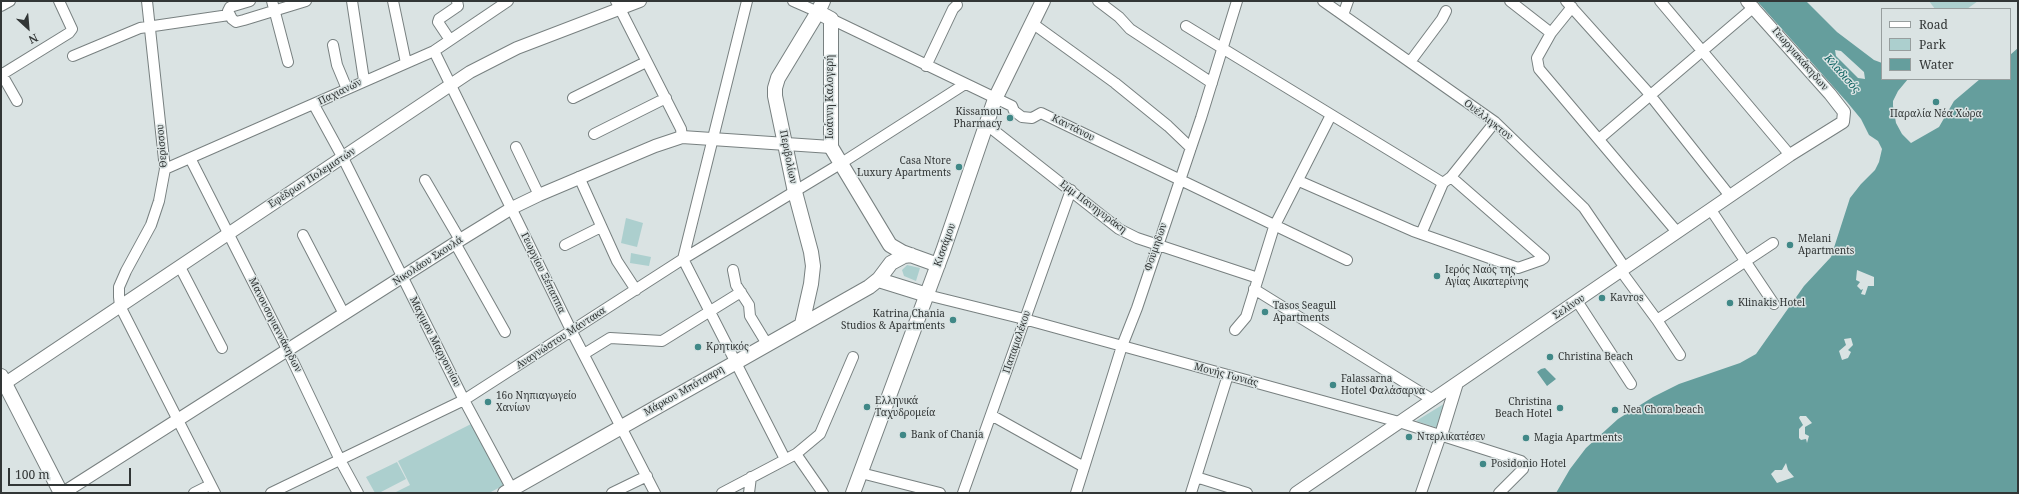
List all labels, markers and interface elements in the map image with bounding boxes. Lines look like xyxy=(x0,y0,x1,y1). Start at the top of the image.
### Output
north arrow xyxy=(8,8,48,48)
legend xyxy=(1881,8,2011,80)
text: Road xyxy=(1919,16,1948,33)
street label: Γεωργιακάκηδων xyxy=(1769,25,1831,93)
text: N xyxy=(26,31,41,48)
text: Park xyxy=(1919,36,1946,53)
water label: Κλαδισός xyxy=(1821,52,1863,96)
street label: Ιωάννη Καλογερή xyxy=(824,55,836,139)
text: Water xyxy=(1919,56,1954,73)
street label: Παχιανών xyxy=(316,76,364,108)
street label: Ουέλλιγκτον xyxy=(1461,97,1515,143)
marker: Παραλία Νέα Χώρα xyxy=(1931,97,1941,107)
place label: Kissamou Pharmacy xyxy=(954,106,1002,130)
place label: Παραλία Νέα Χώρα xyxy=(1890,108,1982,120)
street label: Καντάνου xyxy=(1050,112,1096,144)
marker: Kissamou Pharmacy xyxy=(1005,113,1015,123)
street label: Θερίσσου xyxy=(154,124,170,168)
street label: Περιβολίων xyxy=(777,129,799,185)
street label: Εφέδρων Πολεμιστών xyxy=(266,145,358,211)
place label: Casa Ntore Luxury Apartments xyxy=(857,155,951,178)
marker: Casa Ntore Luxury Apartments xyxy=(954,162,964,172)
street label: Εμμ Πανηγυράκη xyxy=(1057,178,1129,236)
street label: Φούμηδων xyxy=(1142,221,1170,273)
street label: Κισσάμου xyxy=(932,222,958,268)
street label: Γεωργίου Ξέπαππα xyxy=(518,231,568,315)
place label: Melani Apartments xyxy=(1798,233,1854,256)
street label: Νικολάου Σκουλά xyxy=(391,234,465,288)
marker: Melani Apartments xyxy=(1785,240,1795,250)
place label: Ιερός Ναός της Αγίας Αικατερίνης xyxy=(1445,264,1528,288)
marker: Ιερός Ναός της Αγίας Αικατερίνης xyxy=(1432,271,1442,281)
street label: Μανουσογιαννάκηδων xyxy=(246,276,304,374)
street label: Σελίνου xyxy=(1551,292,1587,322)
place label: Kavros xyxy=(1610,292,1643,304)
marker: Kavros xyxy=(1597,293,1607,303)
street label: Μαχιμου Mαργουνίου xyxy=(407,295,463,389)
place label: Klinakis Hotel xyxy=(1738,297,1805,309)
marker: Klinakis Hotel xyxy=(1725,298,1735,308)
place label: Tasos Seagull Apartments xyxy=(1273,300,1336,324)
street label: Αναγνώστου Μάντακα xyxy=(514,304,608,372)
marker: Tasos Seagull Apartments xyxy=(1260,307,1270,317)
place label: Katrina Chania Studios & Apartments xyxy=(841,308,945,332)
street label: Παπαμαλέκου xyxy=(1001,309,1033,375)
marker: Katrina Chania Studios & Apartments xyxy=(948,315,958,325)
place label: Κρητικός xyxy=(706,341,749,353)
marker: Κρητικός xyxy=(693,342,703,352)
place label: Christina Beach xyxy=(1558,351,1633,363)
marker: Christina Beach xyxy=(1545,352,1555,362)
street label: Μονής Γωνιάς xyxy=(1193,361,1259,389)
street label: Μάρκου Μπότσαρη xyxy=(642,363,726,419)
place label: Falassarna Hotel Φαλάσαρνα xyxy=(1341,373,1425,396)
marker: Falassarna Hotel Φαλάσαρνα xyxy=(1328,380,1338,390)
place label: 16ο Νηπιαγωγείο Χανίων xyxy=(496,390,577,414)
place label: Ελληνικά Ταχυδρομεία xyxy=(875,395,935,418)
place label: Christina Beach Hotel xyxy=(1495,396,1552,420)
marker: 16ο Νηπιαγωγείο Χανίων xyxy=(483,397,493,407)
marker: Ελληνικά Ταχυδρομεία xyxy=(862,402,872,412)
marker: Christina Beach Hotel xyxy=(1555,403,1565,413)
place label: Nea Chora beach xyxy=(1623,404,1704,416)
marker: Nea Chora beach xyxy=(1610,405,1620,415)
place label: Bank of Chania xyxy=(911,429,984,441)
marker: Bank of Chania xyxy=(898,430,908,440)
place label: Ντερλικατέσεν xyxy=(1417,431,1485,443)
marker: Ντερλικατέσεν xyxy=(1404,432,1414,442)
place label: Magia Apartments xyxy=(1534,432,1622,444)
marker: Magia Apartments xyxy=(1521,433,1531,443)
place label: Posidonio Hotel xyxy=(1491,458,1566,470)
marker: Posidonio Hotel xyxy=(1478,459,1488,469)
scale bar xyxy=(10,460,133,486)
text: 100 m xyxy=(15,466,50,483)

